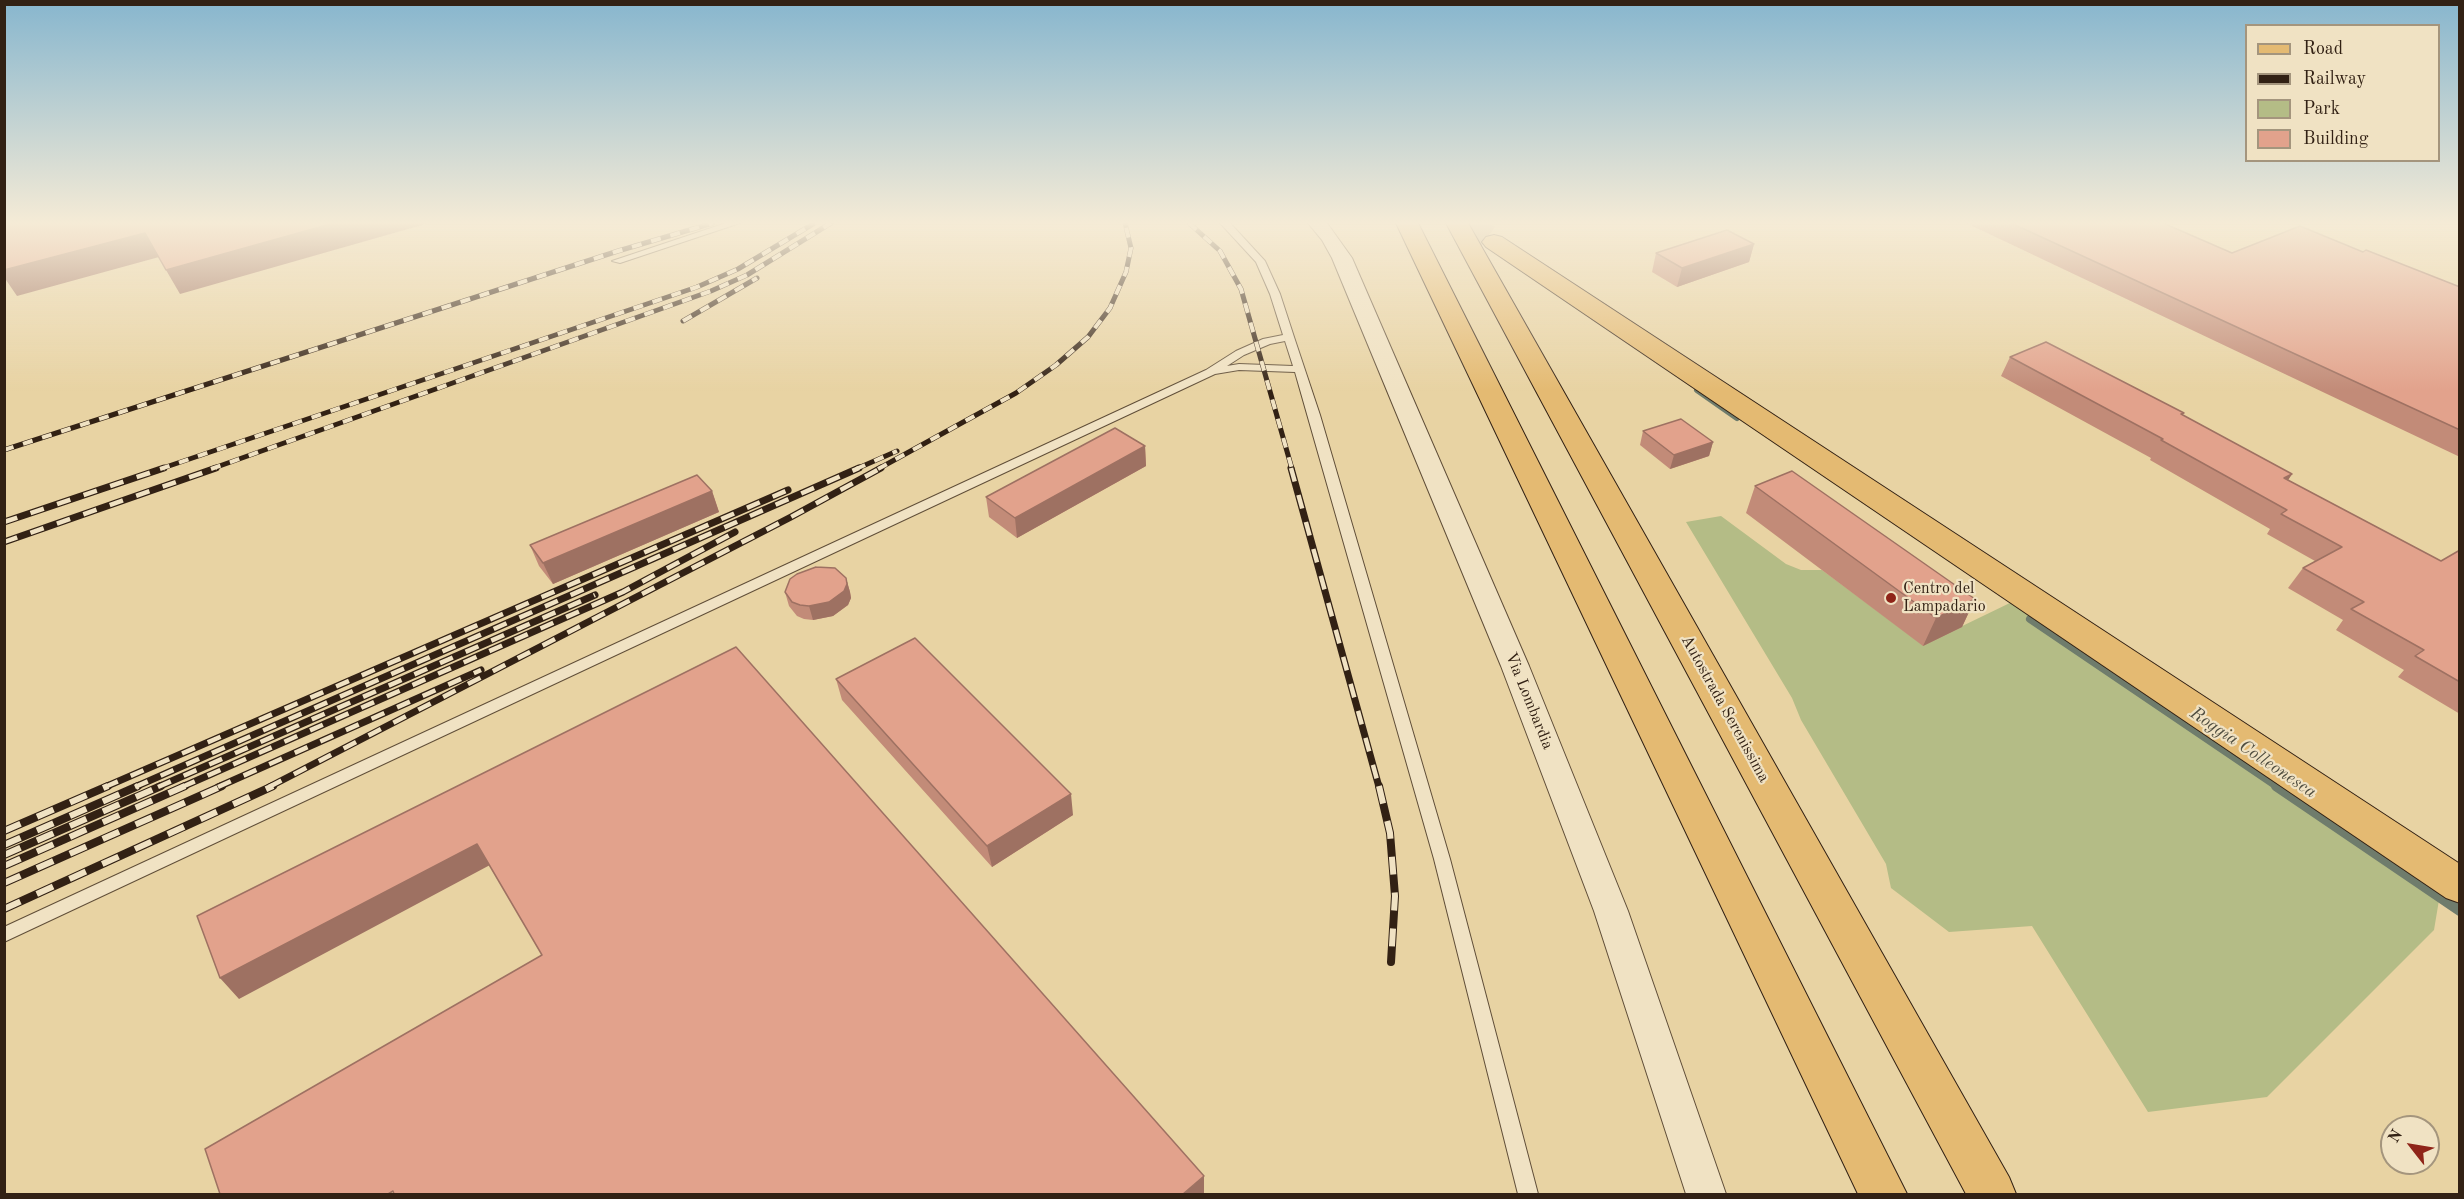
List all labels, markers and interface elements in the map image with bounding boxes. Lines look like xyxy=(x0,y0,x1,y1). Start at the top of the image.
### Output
legend xyxy=(2245,24,2440,162)
text: Road xyxy=(2303,40,2343,58)
text: Railway xyxy=(2303,70,2366,88)
text: Park xyxy=(2303,100,2340,118)
text: Building xyxy=(2303,130,2368,148)
place label: Centro del Lampadario xyxy=(1903,579,1986,617)
marker: Centro del Lampadario xyxy=(1884,591,1898,605)
street label: Autostrada Serenissima xyxy=(1677,632,1773,786)
street label: Via Lombardia xyxy=(1501,650,1557,752)
water label: Roggia Colleonesca xyxy=(2185,703,2321,803)
north arrow xyxy=(2380,1115,2440,1175)
text: N xyxy=(2386,1127,2406,1146)

